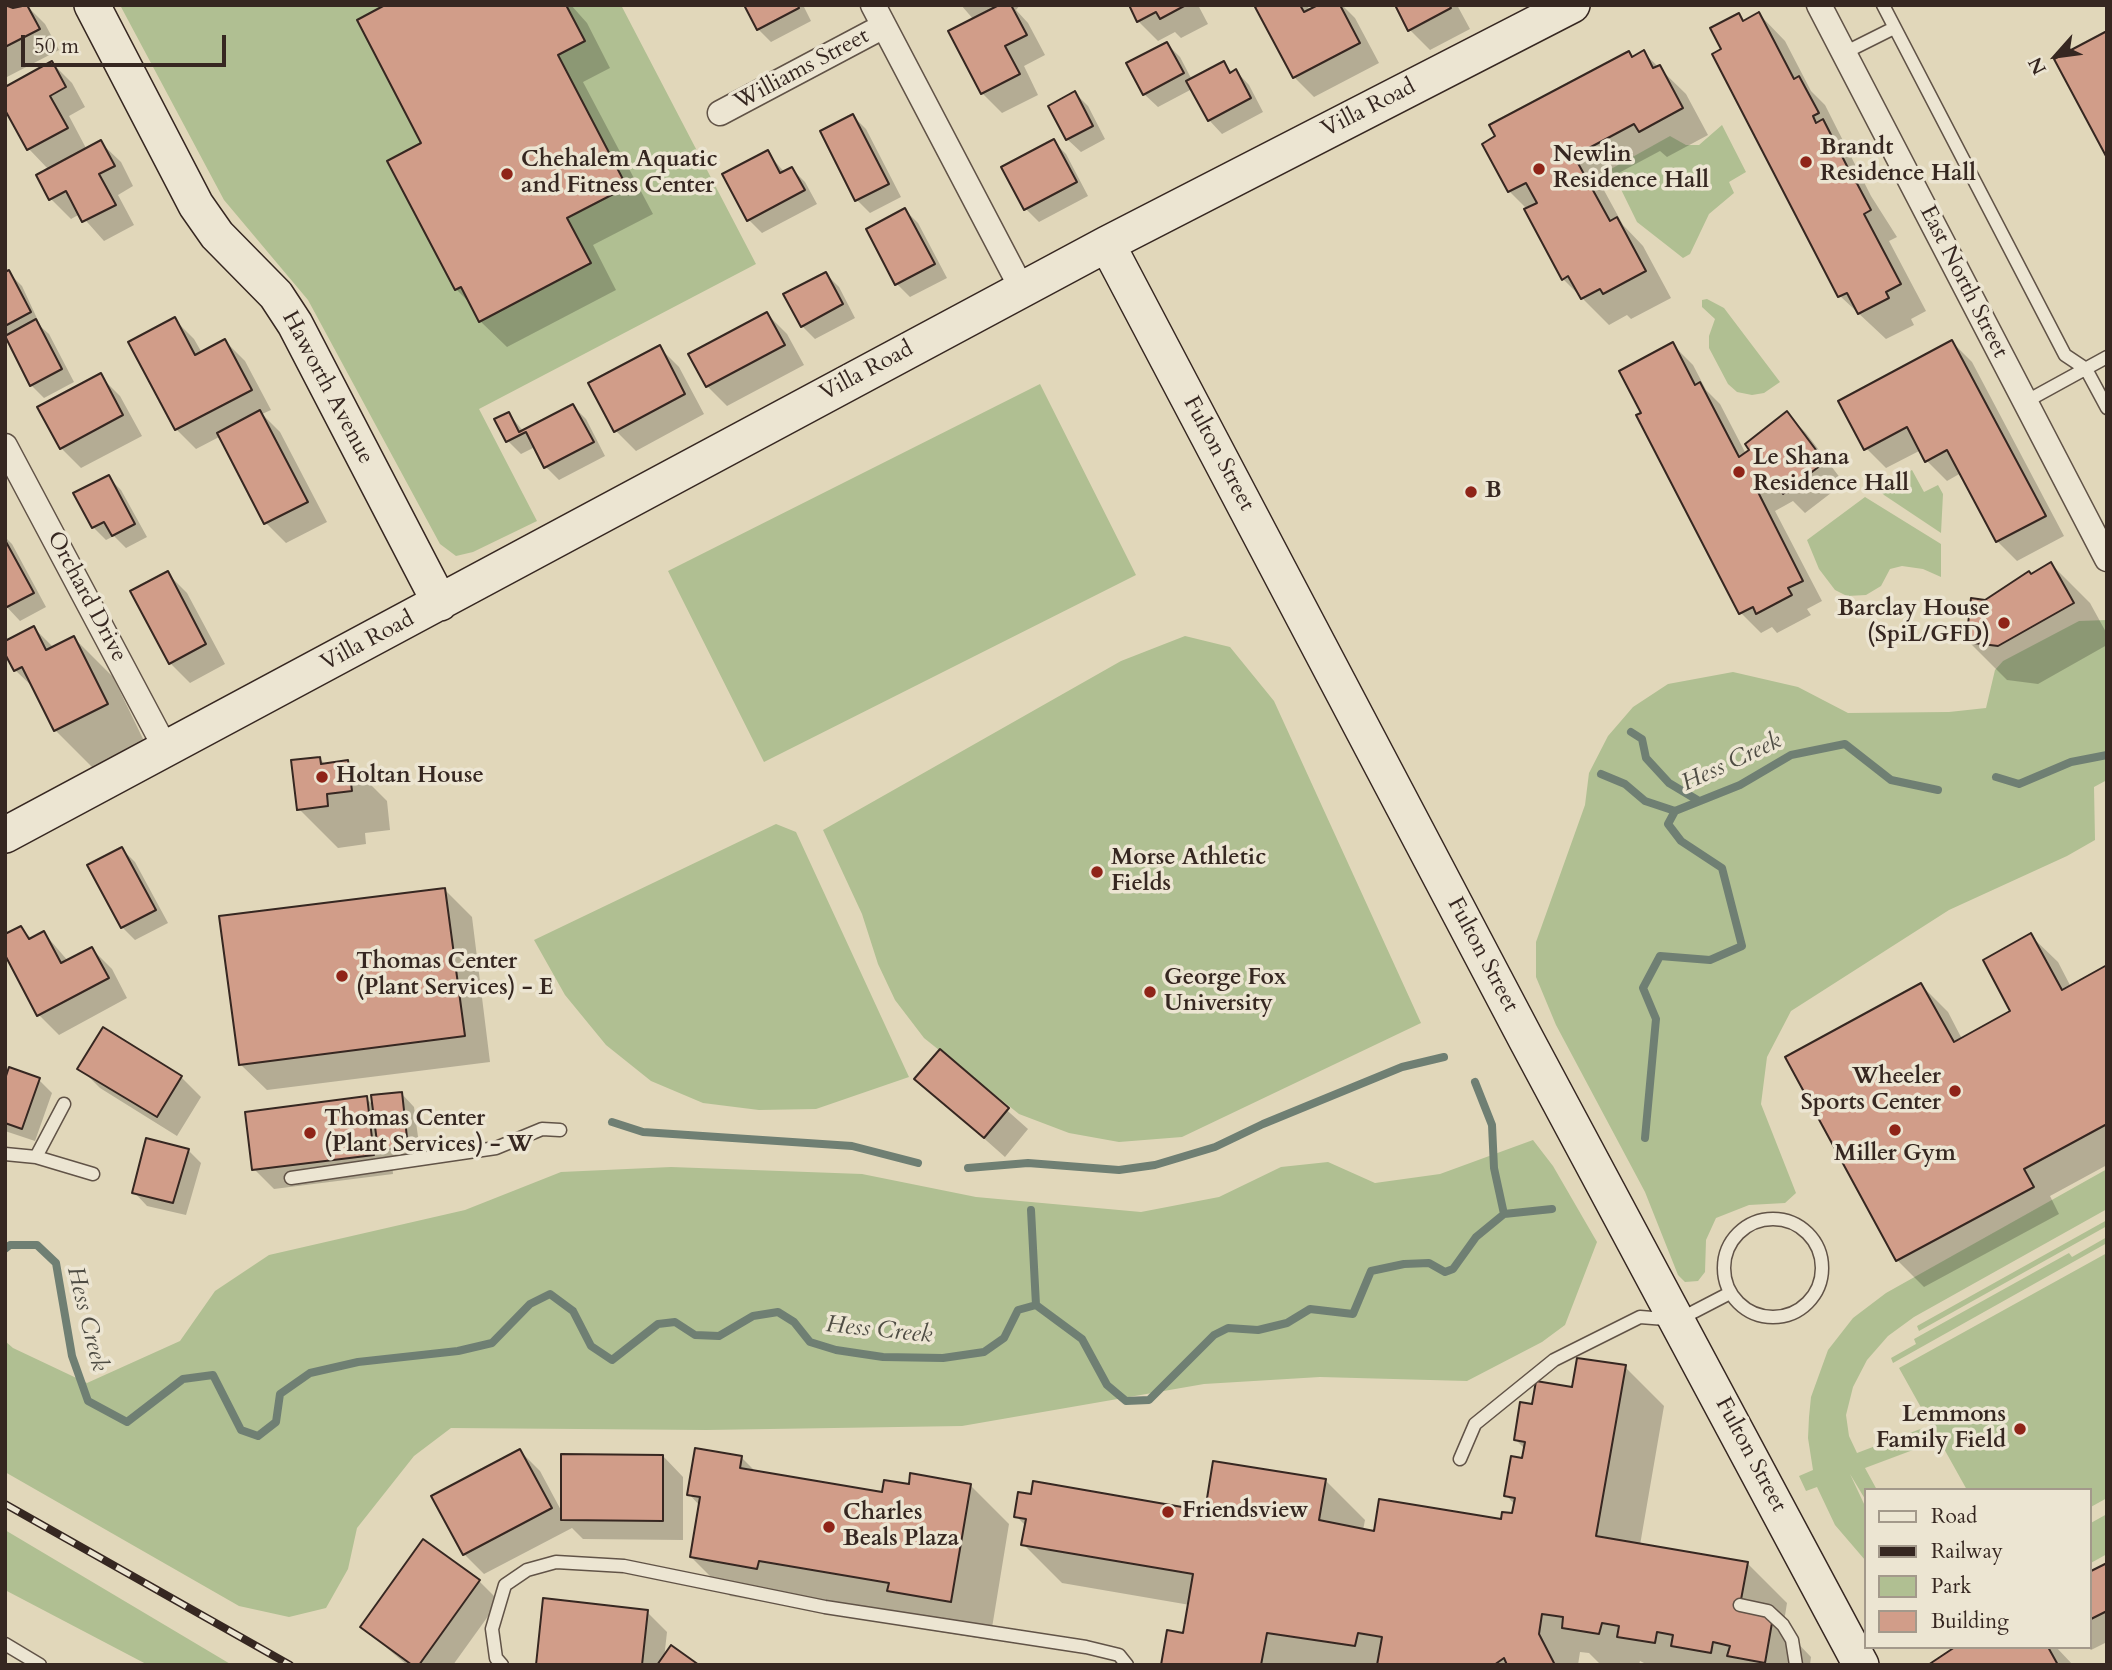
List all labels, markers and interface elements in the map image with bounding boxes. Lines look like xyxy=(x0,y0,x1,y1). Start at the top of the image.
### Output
scale bar xyxy=(24,21,229,65)
north arrow xyxy=(2021,21,2091,91)
street label: Williams Street xyxy=(730,23,874,117)
text: 50 m xyxy=(34,32,79,61)
text: N xyxy=(2022,52,2053,79)
street label: Villa Road xyxy=(1317,74,1421,144)
place label: Brandt Residence Hall xyxy=(1820,135,1976,189)
place label: Newlin Residence Hall xyxy=(1553,142,1709,196)
place label: Chehalem Aquatic and Fitness Center xyxy=(521,147,717,201)
marker: Brandt Residence Hall xyxy=(1798,154,1814,170)
marker: Newlin Residence Hall xyxy=(1531,161,1547,177)
marker: Chehalem Aquatic and Fitness Center xyxy=(499,166,515,182)
street label: East North Street xyxy=(1913,201,2013,363)
street label: Haworth Avenue xyxy=(275,307,379,469)
street label: Villa Road xyxy=(816,336,918,408)
street label: Fulton Street xyxy=(1176,392,1260,516)
place label: Le Shana Residence Hall xyxy=(1753,445,1909,499)
marker: Le Shana Residence Hall xyxy=(1731,464,1747,480)
place label: B xyxy=(1485,478,1502,506)
marker: B xyxy=(1463,484,1479,500)
street label: Orchard Drive xyxy=(40,527,132,667)
place label: Barclay House (SpiL/GFD) xyxy=(1838,596,1990,650)
street label: Villa Road xyxy=(317,606,419,678)
marker: Barclay House (SpiL/GFD) xyxy=(1996,615,2012,631)
water label: Hess Creek xyxy=(1677,727,1787,799)
place label: Holtan House xyxy=(336,763,484,791)
marker: Holtan House xyxy=(314,769,330,785)
place label: Morse Athletic Fields xyxy=(1111,845,1266,899)
marker: Morse Athletic Fields xyxy=(1089,864,1105,880)
street label: Fulton Street xyxy=(1440,893,1524,1017)
place label: Thomas Center (Plant Services) - E xyxy=(356,949,553,1003)
place label: George Fox University xyxy=(1164,965,1286,1019)
marker: Thomas Center (Plant Services) - E xyxy=(334,968,350,984)
marker: George Fox University xyxy=(1142,984,1158,1000)
place label: Wheeler Sports Center xyxy=(1801,1064,1941,1118)
marker: Wheeler Sports Center xyxy=(1947,1083,1963,1099)
place label: Thomas Center (Plant Services) - W xyxy=(324,1106,533,1160)
marker: Miller Gym xyxy=(1887,1122,1903,1138)
marker: Thomas Center (Plant Services) - W xyxy=(302,1125,318,1141)
place label: Miller Gym xyxy=(1834,1141,1956,1169)
water label: Hess Creek xyxy=(59,1264,113,1374)
water label: Hess Creek xyxy=(824,1311,934,1351)
street label: Fulton Street xyxy=(1708,1393,1792,1517)
place label: Lemmons Family Field xyxy=(1876,1402,2006,1456)
marker: Lemmons Family Field xyxy=(2012,1421,2028,1437)
legend xyxy=(1864,1488,2091,1649)
place label: Friendsview xyxy=(1182,1498,1308,1526)
place label: Charles Beals Plaza xyxy=(843,1500,959,1554)
text: Road xyxy=(1931,1502,1977,1531)
marker: Friendsview xyxy=(1160,1504,1176,1520)
marker: Charles Beals Plaza xyxy=(821,1519,837,1535)
text: Railway xyxy=(1931,1537,2003,1566)
text: Park xyxy=(1931,1572,1971,1601)
text: Building xyxy=(1931,1607,2009,1636)

